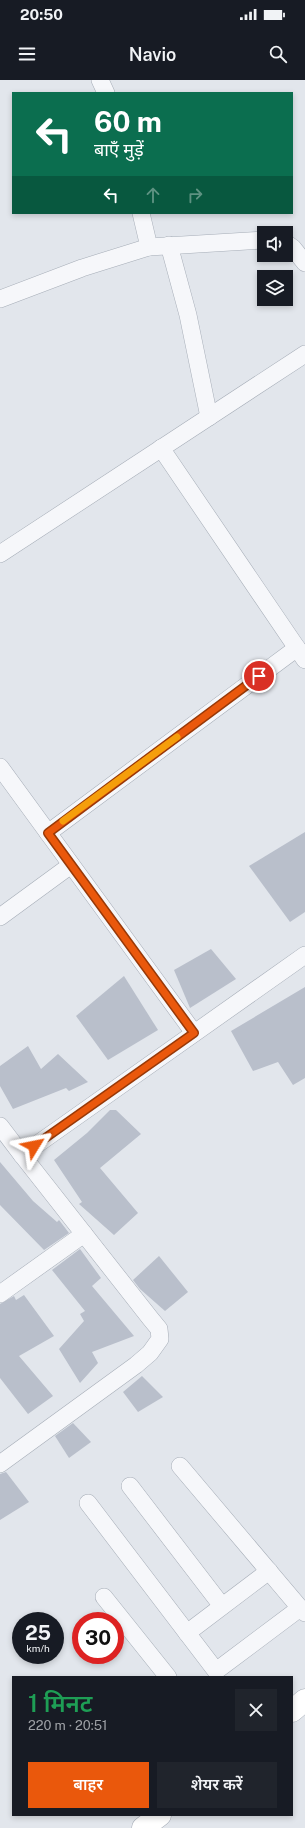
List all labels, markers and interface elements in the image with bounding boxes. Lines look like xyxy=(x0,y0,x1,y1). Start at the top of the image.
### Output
text: 20:50 xyxy=(20,6,63,23)
icon: menu xyxy=(16,43,38,65)
icon: search xyxy=(267,43,289,65)
text: Navio xyxy=(129,44,176,65)
text: 60 m xyxy=(94,105,162,138)
icon: left xyxy=(28,108,80,160)
text: बाएँ मुड़ें xyxy=(94,139,144,160)
icon: left xyxy=(100,184,122,206)
icon: ahead xyxy=(142,184,164,206)
icon: right xyxy=(184,184,206,206)
map controls xyxy=(257,226,293,306)
button: sound xyxy=(257,226,293,262)
button: layers xyxy=(257,270,293,306)
pin xyxy=(242,659,276,693)
icon: arrive xyxy=(248,665,270,687)
position arrow xyxy=(13,1125,55,1167)
speed limit sign: 30 xyxy=(72,1612,124,1664)
text: 25 xyxy=(25,1621,51,1645)
text: km/h xyxy=(26,1642,50,1654)
text: 1 मिनट xyxy=(28,1689,92,1717)
button: close xyxy=(235,1689,277,1731)
text: 220 m · 20:51 xyxy=(28,1718,107,1733)
button: बाहर xyxy=(28,1762,149,1808)
button: शेयर करें xyxy=(157,1762,277,1808)

